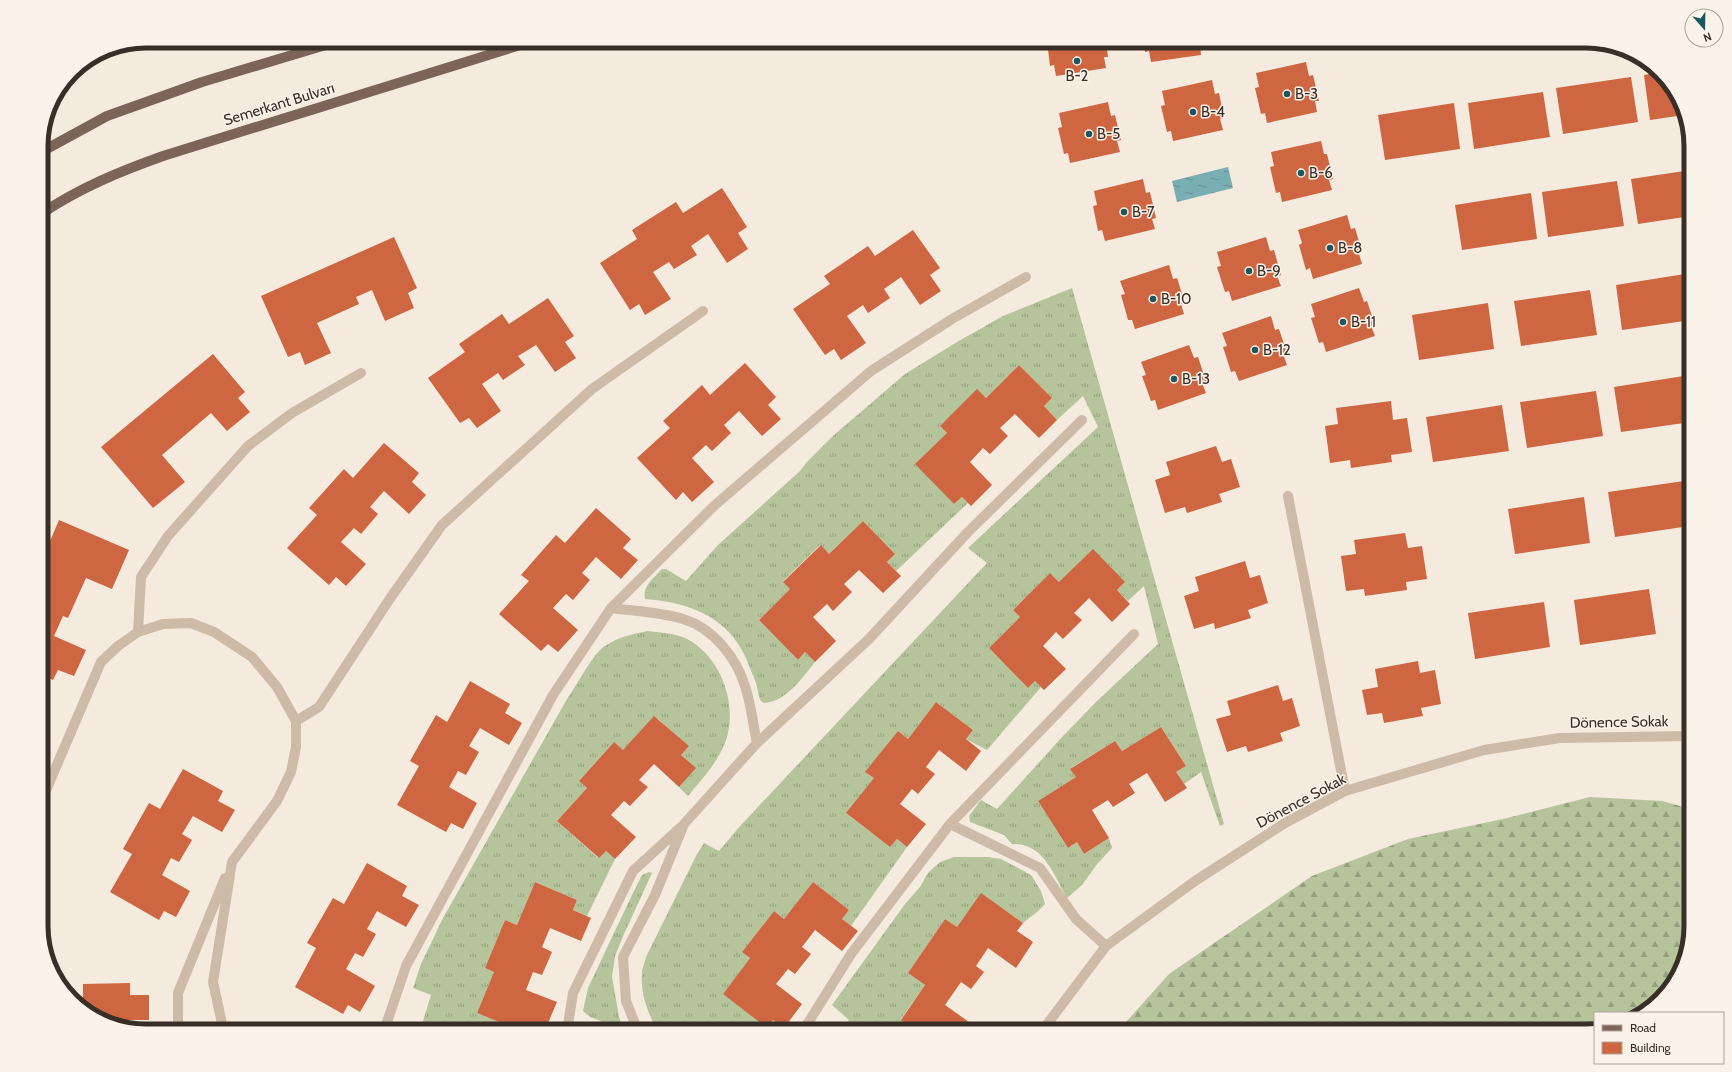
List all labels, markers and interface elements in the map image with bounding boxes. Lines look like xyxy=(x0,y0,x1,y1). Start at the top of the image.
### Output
north arrow xyxy=(1684,8,1724,48)
text: N xyxy=(1701,29,1713,45)
marker: B-2 xyxy=(1072,56,1082,66)
place label: B-2 xyxy=(1066,67,1089,85)
street label: Semerkant Bulvarı xyxy=(221,79,337,129)
place label: B-3 xyxy=(1295,85,1318,103)
marker: B-3 xyxy=(1282,89,1292,99)
place label: B-4 xyxy=(1201,103,1225,121)
marker: B-4 xyxy=(1188,107,1198,117)
place label: B-5 xyxy=(1097,125,1120,143)
marker: B-5 xyxy=(1084,129,1094,139)
place label: B-6 xyxy=(1309,164,1333,182)
marker: B-6 xyxy=(1296,168,1306,178)
place label: B-7 xyxy=(1132,203,1155,221)
marker: B-7 xyxy=(1119,207,1129,217)
place label: B-8 xyxy=(1338,239,1362,257)
marker: B-8 xyxy=(1325,243,1335,253)
place label: B-9 xyxy=(1257,262,1281,280)
marker: B-9 xyxy=(1244,266,1254,276)
place label: B-10 xyxy=(1161,290,1191,308)
marker: B-10 xyxy=(1148,294,1158,304)
place label: B-11 xyxy=(1351,313,1376,331)
marker: B-11 xyxy=(1338,317,1348,327)
place label: B-12 xyxy=(1263,341,1291,359)
marker: B-12 xyxy=(1250,345,1260,355)
place label: B-13 xyxy=(1182,370,1210,388)
marker: B-13 xyxy=(1169,374,1179,384)
street label: Dönence Sokak xyxy=(1569,712,1669,732)
street label: Dönence Sokak xyxy=(1253,770,1349,832)
legend xyxy=(1594,1012,1724,1064)
text: Road xyxy=(1630,1020,1656,1035)
text: Building xyxy=(1630,1040,1672,1055)

